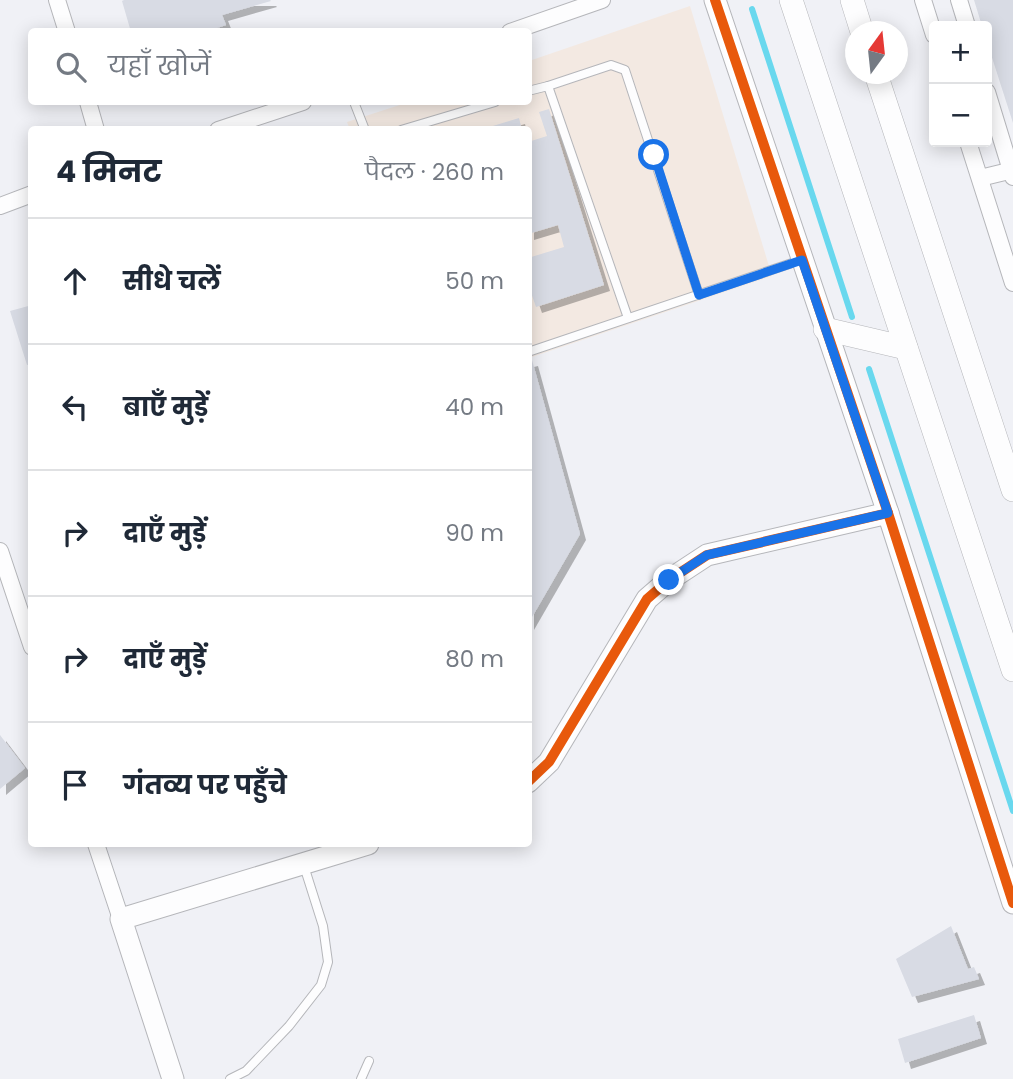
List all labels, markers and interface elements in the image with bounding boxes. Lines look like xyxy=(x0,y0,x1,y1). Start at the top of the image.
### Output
north arrow xyxy=(845,21,908,84)
map controls xyxy=(929,21,992,147)
button: + xyxy=(929,21,992,84)
search box xyxy=(28,28,532,105)
icon: search xyxy=(52,48,90,86)
text: यहाँ खोजें xyxy=(108,48,211,84)
button: − xyxy=(929,84,992,147)
route start xyxy=(638,139,669,170)
text: 4 मिनट xyxy=(56,150,162,193)
text: पैदल · 260 m xyxy=(365,156,504,188)
icon: ahead xyxy=(56,262,94,300)
text: सीधे चलें xyxy=(123,263,221,299)
text: 50 m xyxy=(445,265,504,297)
icon: left xyxy=(56,388,94,426)
text: बाएँ मुड़ें xyxy=(123,389,208,425)
text: 40 m xyxy=(445,391,504,423)
icon: right xyxy=(56,514,94,552)
text: दाएँ मुड़ें xyxy=(123,515,206,551)
text: 90 m xyxy=(445,517,504,549)
route end xyxy=(653,564,684,595)
icon: right xyxy=(56,640,94,678)
text: दाएँ मुड़ें xyxy=(123,641,206,677)
text: 80 m xyxy=(445,643,504,675)
icon: arrive xyxy=(56,766,94,804)
text: गंतव्य पर पहुँचे xyxy=(123,767,287,803)

